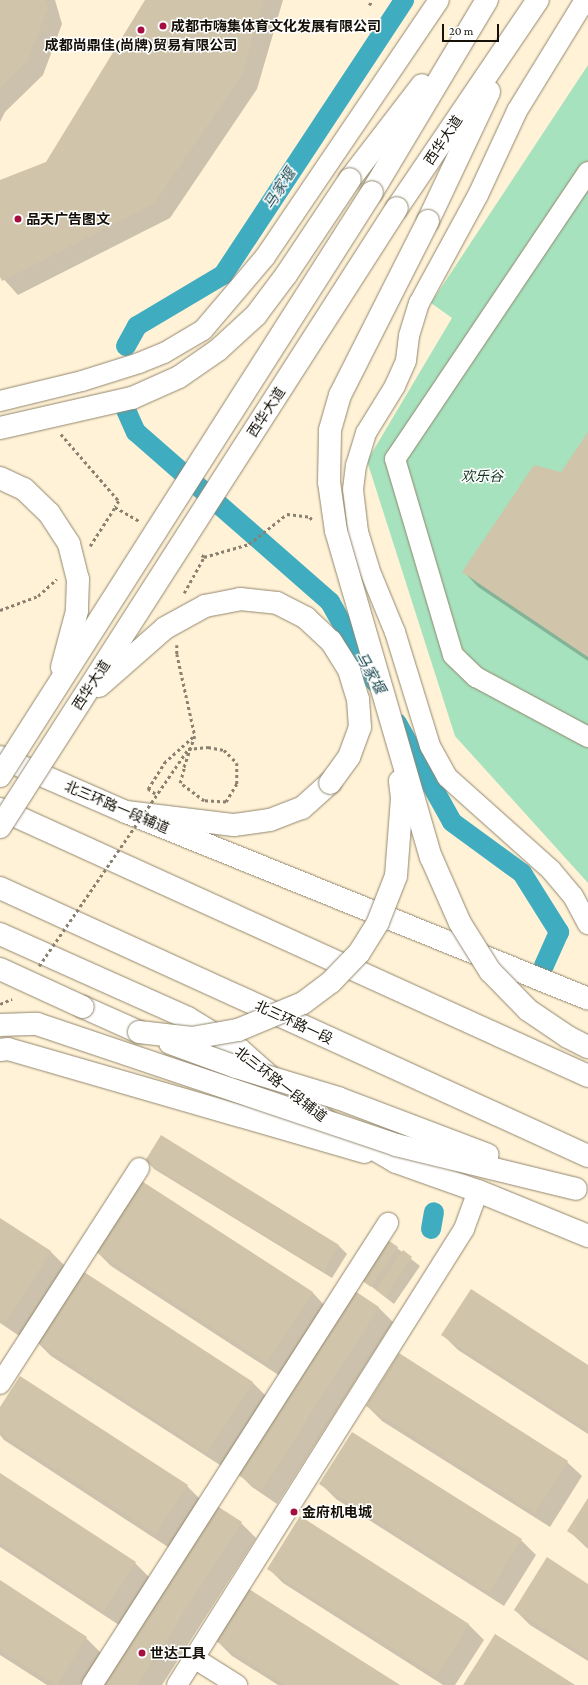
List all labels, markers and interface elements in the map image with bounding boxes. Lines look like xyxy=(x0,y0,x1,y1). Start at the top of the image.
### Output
scale bar xyxy=(444,16,501,42)
place label: 成都市嗨集体育文化发展有限公司 xyxy=(171,18,381,34)
marker: 成都市嗨集体育文化发展有限公司 xyxy=(158,21,168,31)
text: 20 m xyxy=(449,24,473,38)
marker: 成都尚鼎佳(尚牌)贸易有限公司 xyxy=(136,25,146,35)
place label: 成都尚鼎佳(尚牌)贸易有限公司 xyxy=(45,37,237,53)
street label: 西华大道 xyxy=(420,112,466,168)
water label: 马家堰 xyxy=(260,165,300,213)
place label: 品天广告图文 xyxy=(26,211,110,227)
marker: 品天广告图文 xyxy=(13,214,23,224)
street label: 西华大道 xyxy=(244,384,288,440)
park label: 欢乐谷 xyxy=(461,468,503,484)
water label: 马家堰 xyxy=(351,649,389,697)
street label: 西华大道 xyxy=(69,657,113,713)
street label: 北三环路一段辅道 xyxy=(62,777,172,837)
street label: 北三环路一段 xyxy=(252,997,336,1047)
street label: 北三环路一段辅道 xyxy=(232,1043,330,1125)
place label: 金府机电城 xyxy=(302,1504,372,1520)
marker: 金府机电城 xyxy=(289,1507,299,1517)
place label: 世达工具 xyxy=(150,1645,206,1661)
marker: 世达工具 xyxy=(137,1648,147,1658)

